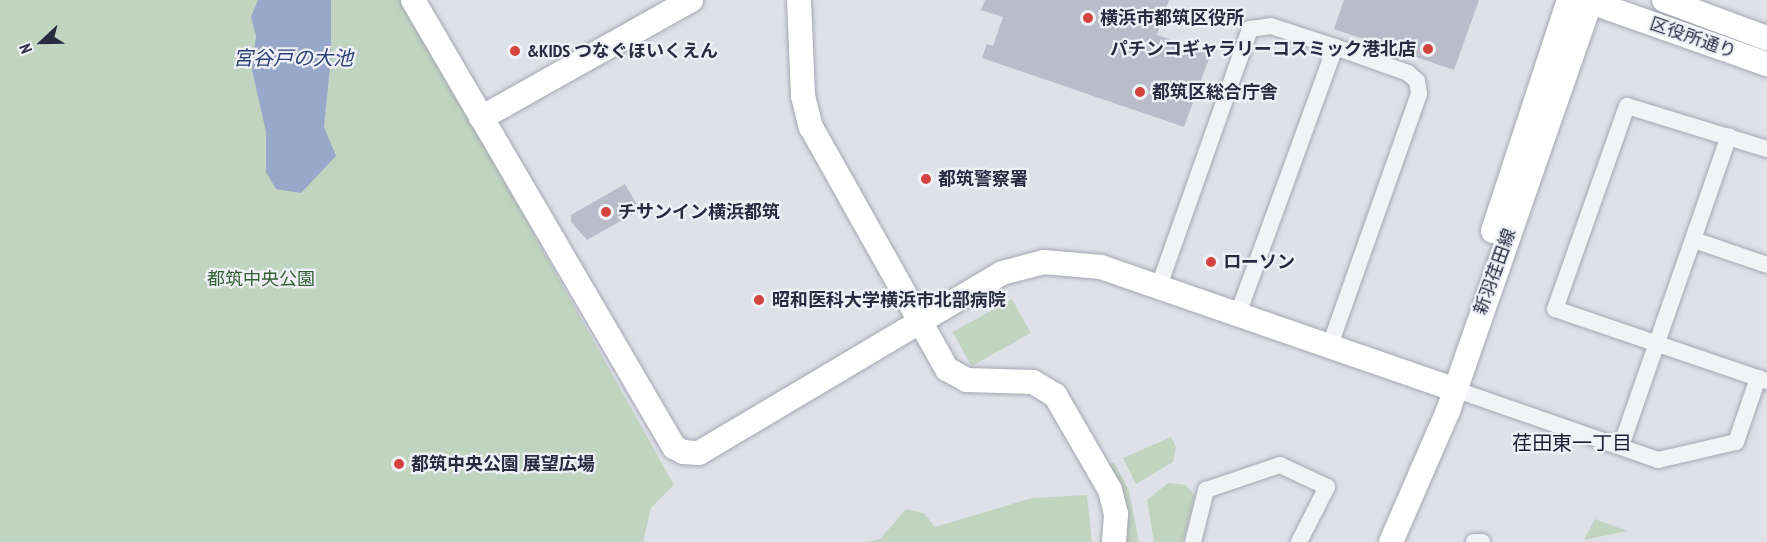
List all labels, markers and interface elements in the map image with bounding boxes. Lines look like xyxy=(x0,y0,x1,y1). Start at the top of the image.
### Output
place label: 横浜市都筑区役所 xyxy=(1100,7,1244,29)
marker: 横浜市都筑区役所 xyxy=(1081,11,1095,25)
north arrow xyxy=(12,12,72,72)
street label: 区役所通り xyxy=(1647,13,1739,63)
place label: パチンコギャラリーコスミック港北店 xyxy=(1110,38,1416,60)
place label: &KIDS つなぐほいくえん xyxy=(527,40,718,62)
text: N xyxy=(14,41,36,57)
marker: パチンコギャラリーコスミック港北店 xyxy=(1421,42,1435,56)
marker: &KIDS つなぐほいくえん xyxy=(508,44,522,58)
water label: 宮谷戸の大池 xyxy=(233,46,353,70)
place label: 都筑区総合庁舎 xyxy=(1152,81,1278,103)
marker: 都筑区総合庁舎 xyxy=(1133,85,1147,99)
place label: 都筑警察署 xyxy=(938,168,1028,190)
marker: 都筑警察署 xyxy=(919,172,933,186)
place label: チサンイン横浜都筑 xyxy=(618,201,780,223)
marker: チサンイン横浜都筑 xyxy=(599,205,613,219)
street label: 新羽荏田線 xyxy=(1469,226,1521,318)
place label: ローソン xyxy=(1223,251,1295,273)
marker: ローソン xyxy=(1204,255,1218,269)
park label: 都筑中央公園 xyxy=(207,268,315,290)
place label: 昭和医科大学横浜市北部病院 xyxy=(772,289,1006,311)
marker: 昭和医科大学横浜市北部病院 xyxy=(750,291,768,309)
district label: 荏田東一丁目 xyxy=(1512,431,1632,455)
place label: 都筑中央公園 展望広場 xyxy=(411,453,595,475)
marker: 都筑中央公園 展望広場 xyxy=(392,457,406,471)

